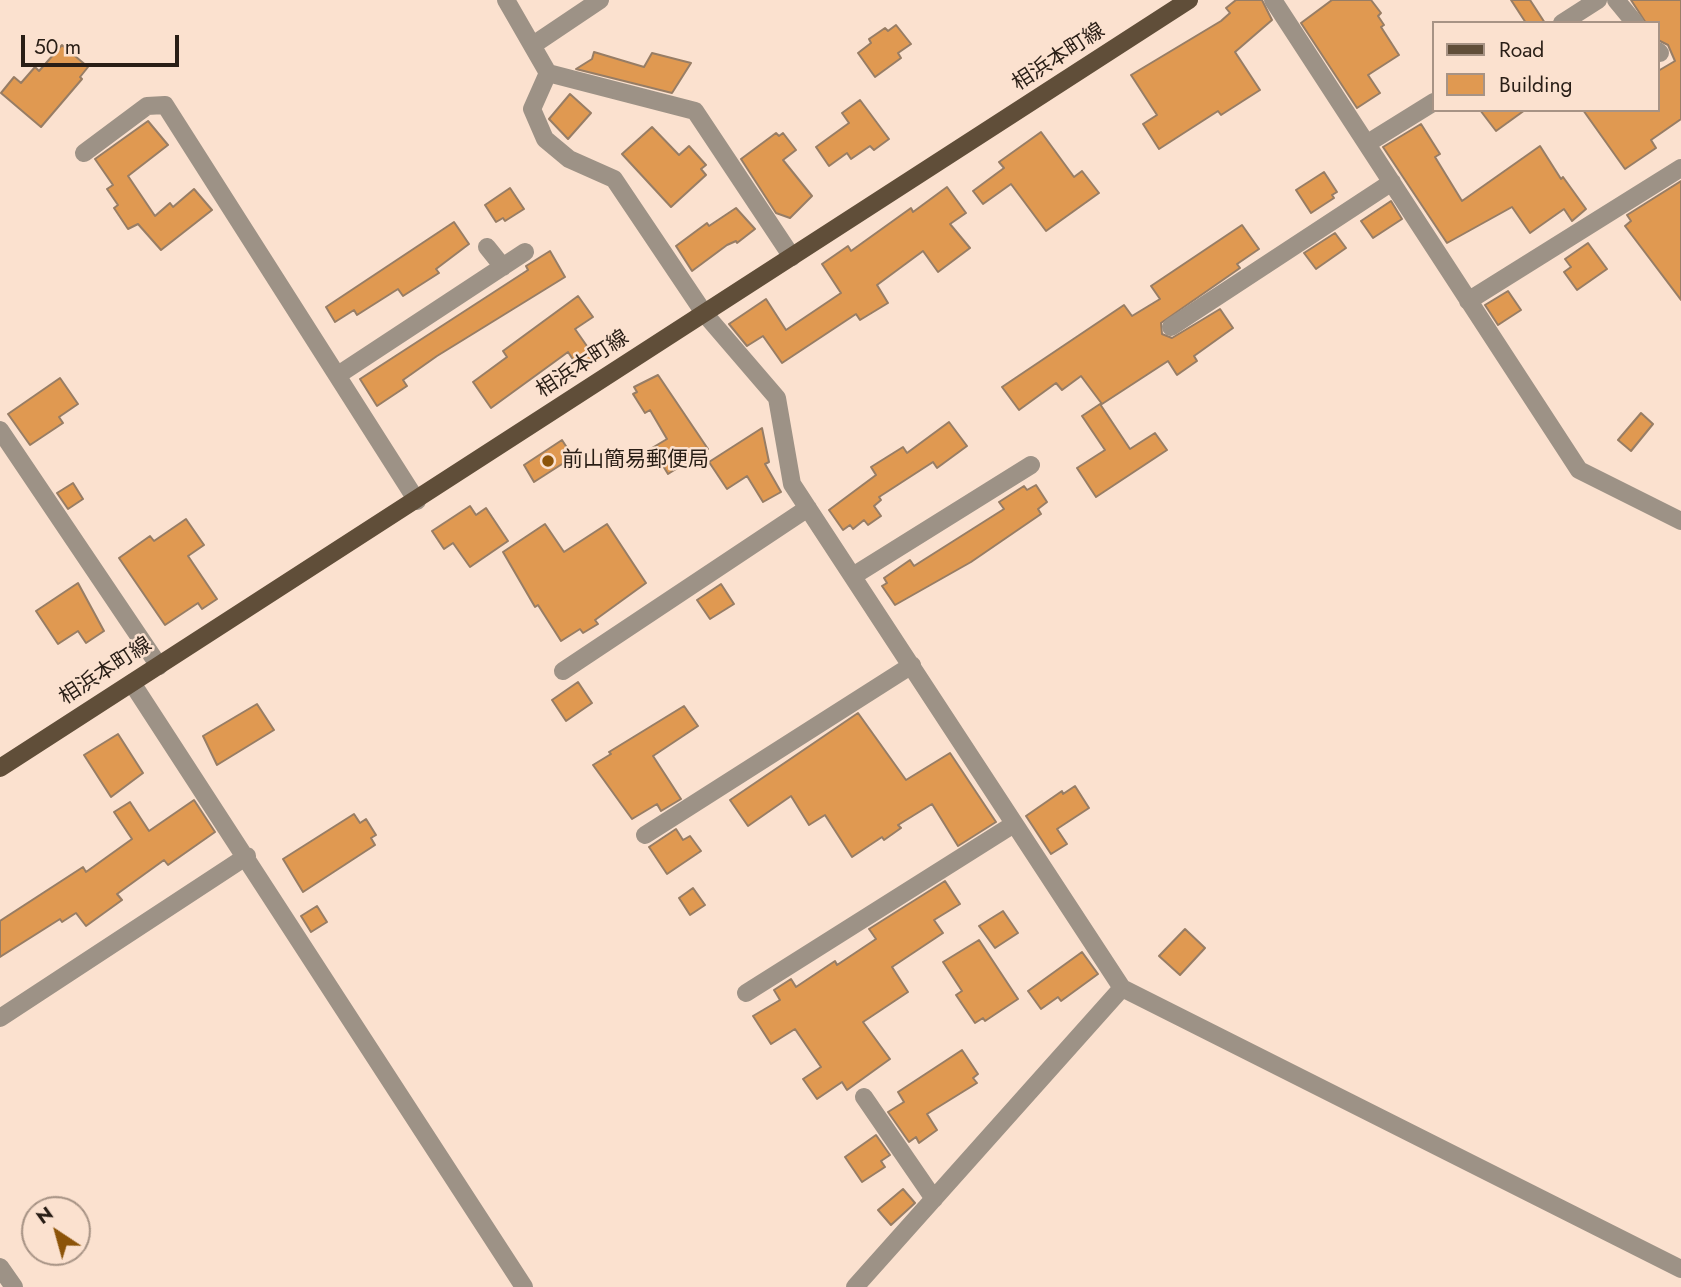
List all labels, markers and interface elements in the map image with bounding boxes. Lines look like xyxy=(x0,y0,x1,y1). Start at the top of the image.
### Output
street label: 相浜本町線 xyxy=(1008,19,1110,97)
scale bar xyxy=(24,21,182,65)
legend xyxy=(1432,21,1660,112)
text: 50 m xyxy=(34,32,81,62)
text: Road xyxy=(1499,35,1544,65)
text: Building xyxy=(1499,70,1572,100)
street label: 相浜本町線 xyxy=(532,326,634,404)
place label: 前山簡易郵便局 xyxy=(562,448,709,474)
marker: 前山簡易郵便局 xyxy=(540,453,556,469)
street label: 相浜本町線 xyxy=(55,633,157,711)
north arrow xyxy=(21,1196,91,1266)
text: N xyxy=(30,1200,59,1231)

